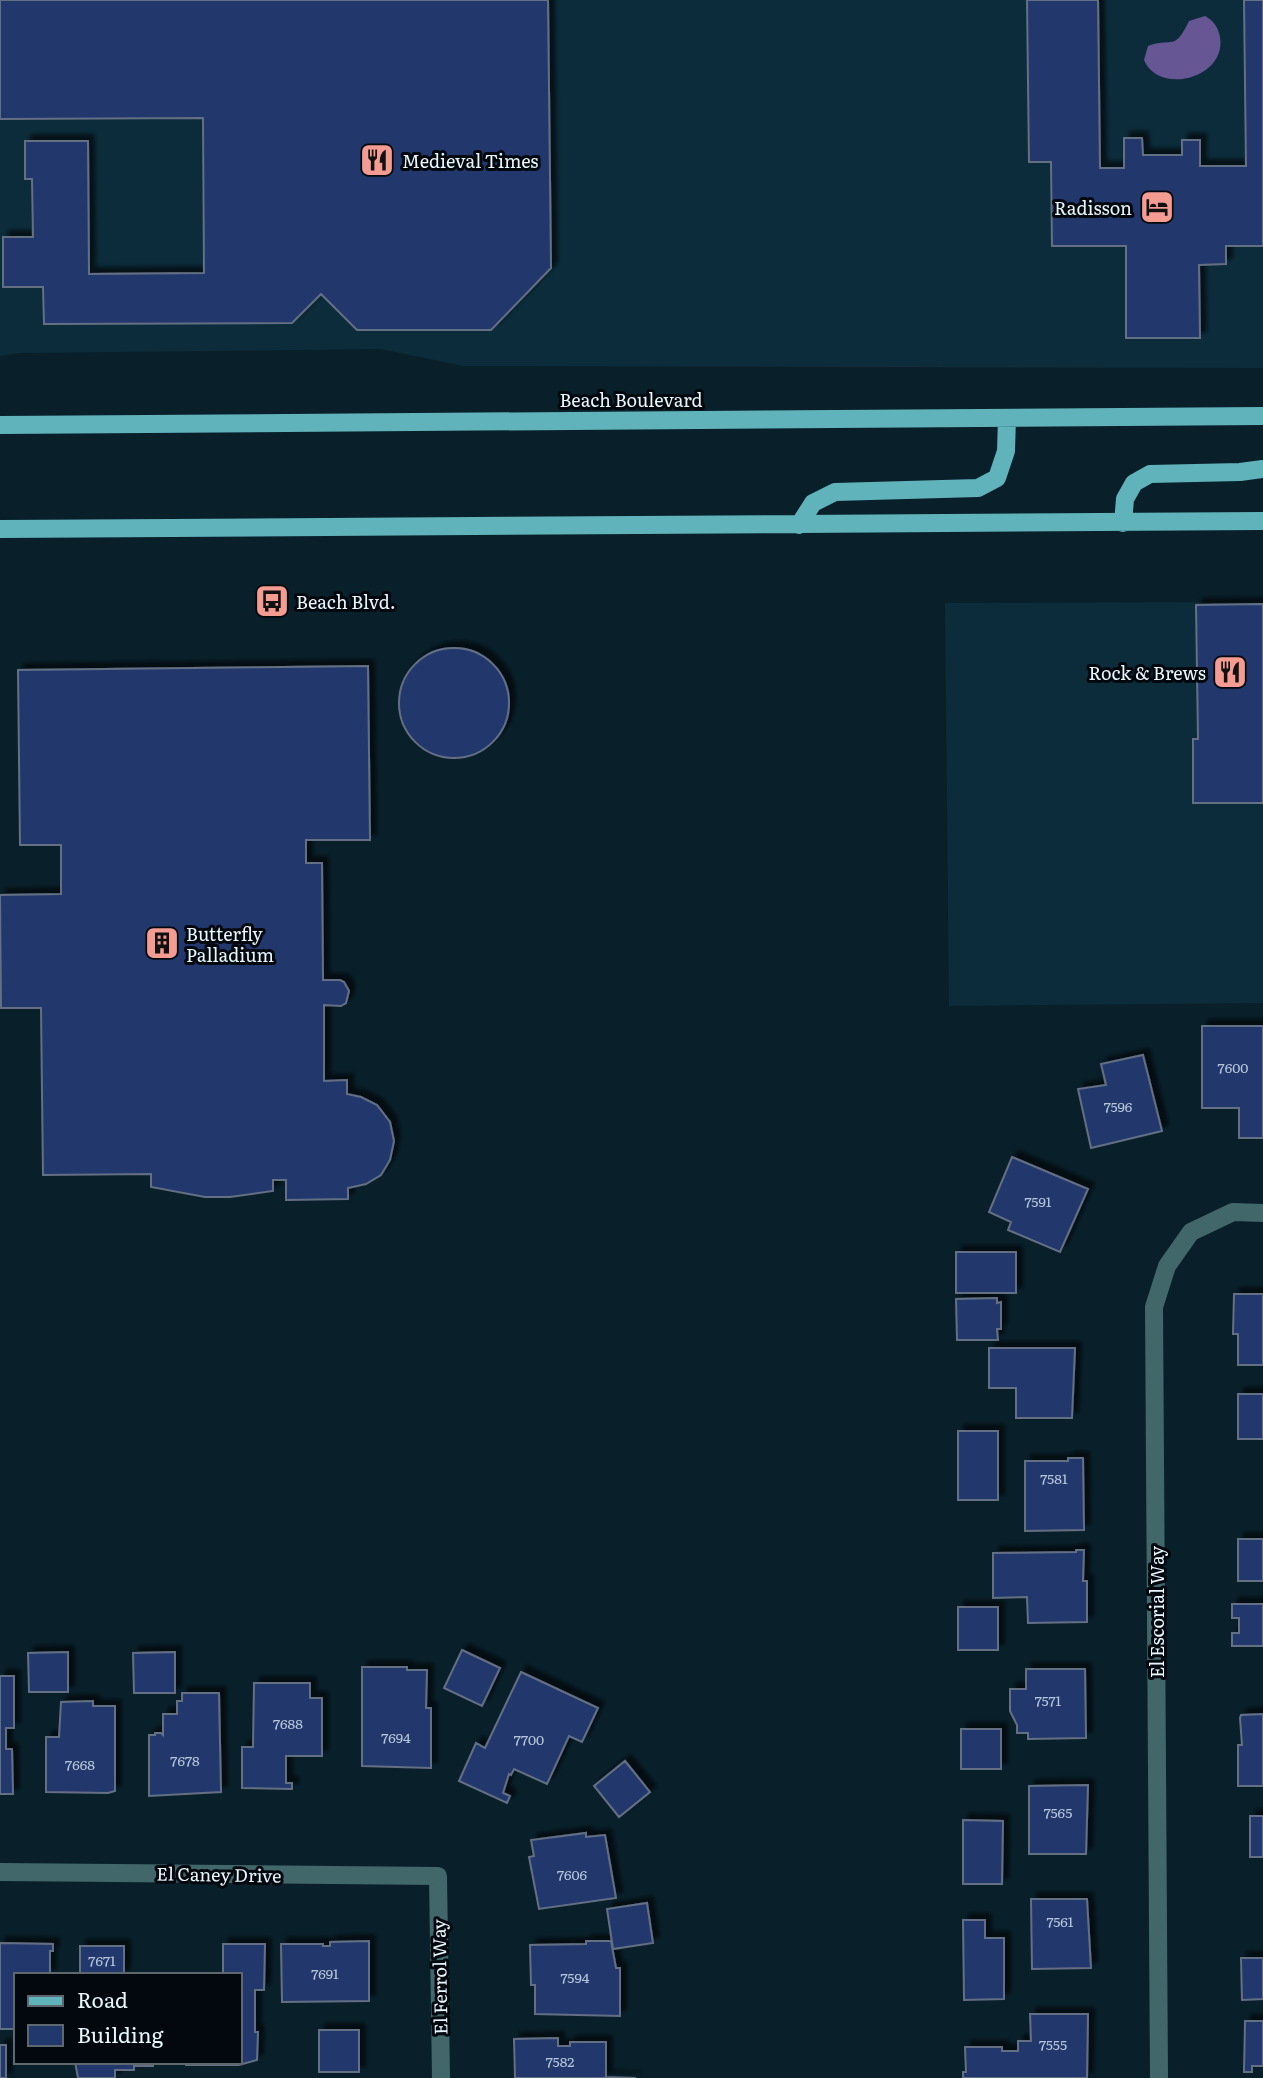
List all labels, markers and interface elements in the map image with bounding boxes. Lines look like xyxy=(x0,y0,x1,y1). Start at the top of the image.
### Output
restaurant icon: Medieval Times xyxy=(358,141,396,179)
place label: Medieval Times xyxy=(402,147,539,174)
hotel icon: Radisson xyxy=(1138,188,1176,226)
place label: Radisson xyxy=(1054,194,1132,221)
street label: Beach Boulevard xyxy=(559,386,703,413)
bus stop icon: Beach Blvd. xyxy=(253,582,291,620)
place label: Beach Blvd. xyxy=(296,588,396,615)
restaurant icon: Rock & Brews xyxy=(1211,653,1249,691)
place label: Rock & Brews xyxy=(1088,659,1206,686)
place label: Butterfly Palladium xyxy=(186,920,274,968)
building icon: Butterfly Palladium xyxy=(143,924,181,962)
house number: 7600 xyxy=(1218,1057,1248,1077)
house number: 7596 xyxy=(1104,1096,1133,1116)
house number: 7591 xyxy=(1025,1191,1052,1211)
house number: 7581 xyxy=(1040,1468,1068,1488)
street label: El Escorial Way xyxy=(1143,1545,1170,1678)
house number: 7571 xyxy=(1035,1690,1062,1710)
house number: 7688 xyxy=(273,1713,303,1733)
house number: 7694 xyxy=(381,1727,411,1747)
house number: 7700 xyxy=(514,1729,544,1749)
house number: 7678 xyxy=(170,1750,200,1770)
house number: 7668 xyxy=(65,1754,95,1774)
house number: 7565 xyxy=(1044,1802,1072,1822)
street label: El Caney Drive xyxy=(156,1859,282,1889)
house number: 7606 xyxy=(557,1864,588,1884)
house number: 7561 xyxy=(1046,1911,1074,1931)
street label: El Ferrol Way xyxy=(424,1918,454,2035)
house number: 7671 xyxy=(88,1950,116,1970)
house number: 7691 xyxy=(311,1963,339,1983)
house number: 7594 xyxy=(561,1967,590,1987)
legend xyxy=(14,1973,242,2064)
text: Road xyxy=(77,1983,128,2014)
text: Building xyxy=(77,2018,164,2049)
house number: 7555 xyxy=(1039,2034,1067,2054)
house number: 7582 xyxy=(546,2051,574,2071)

